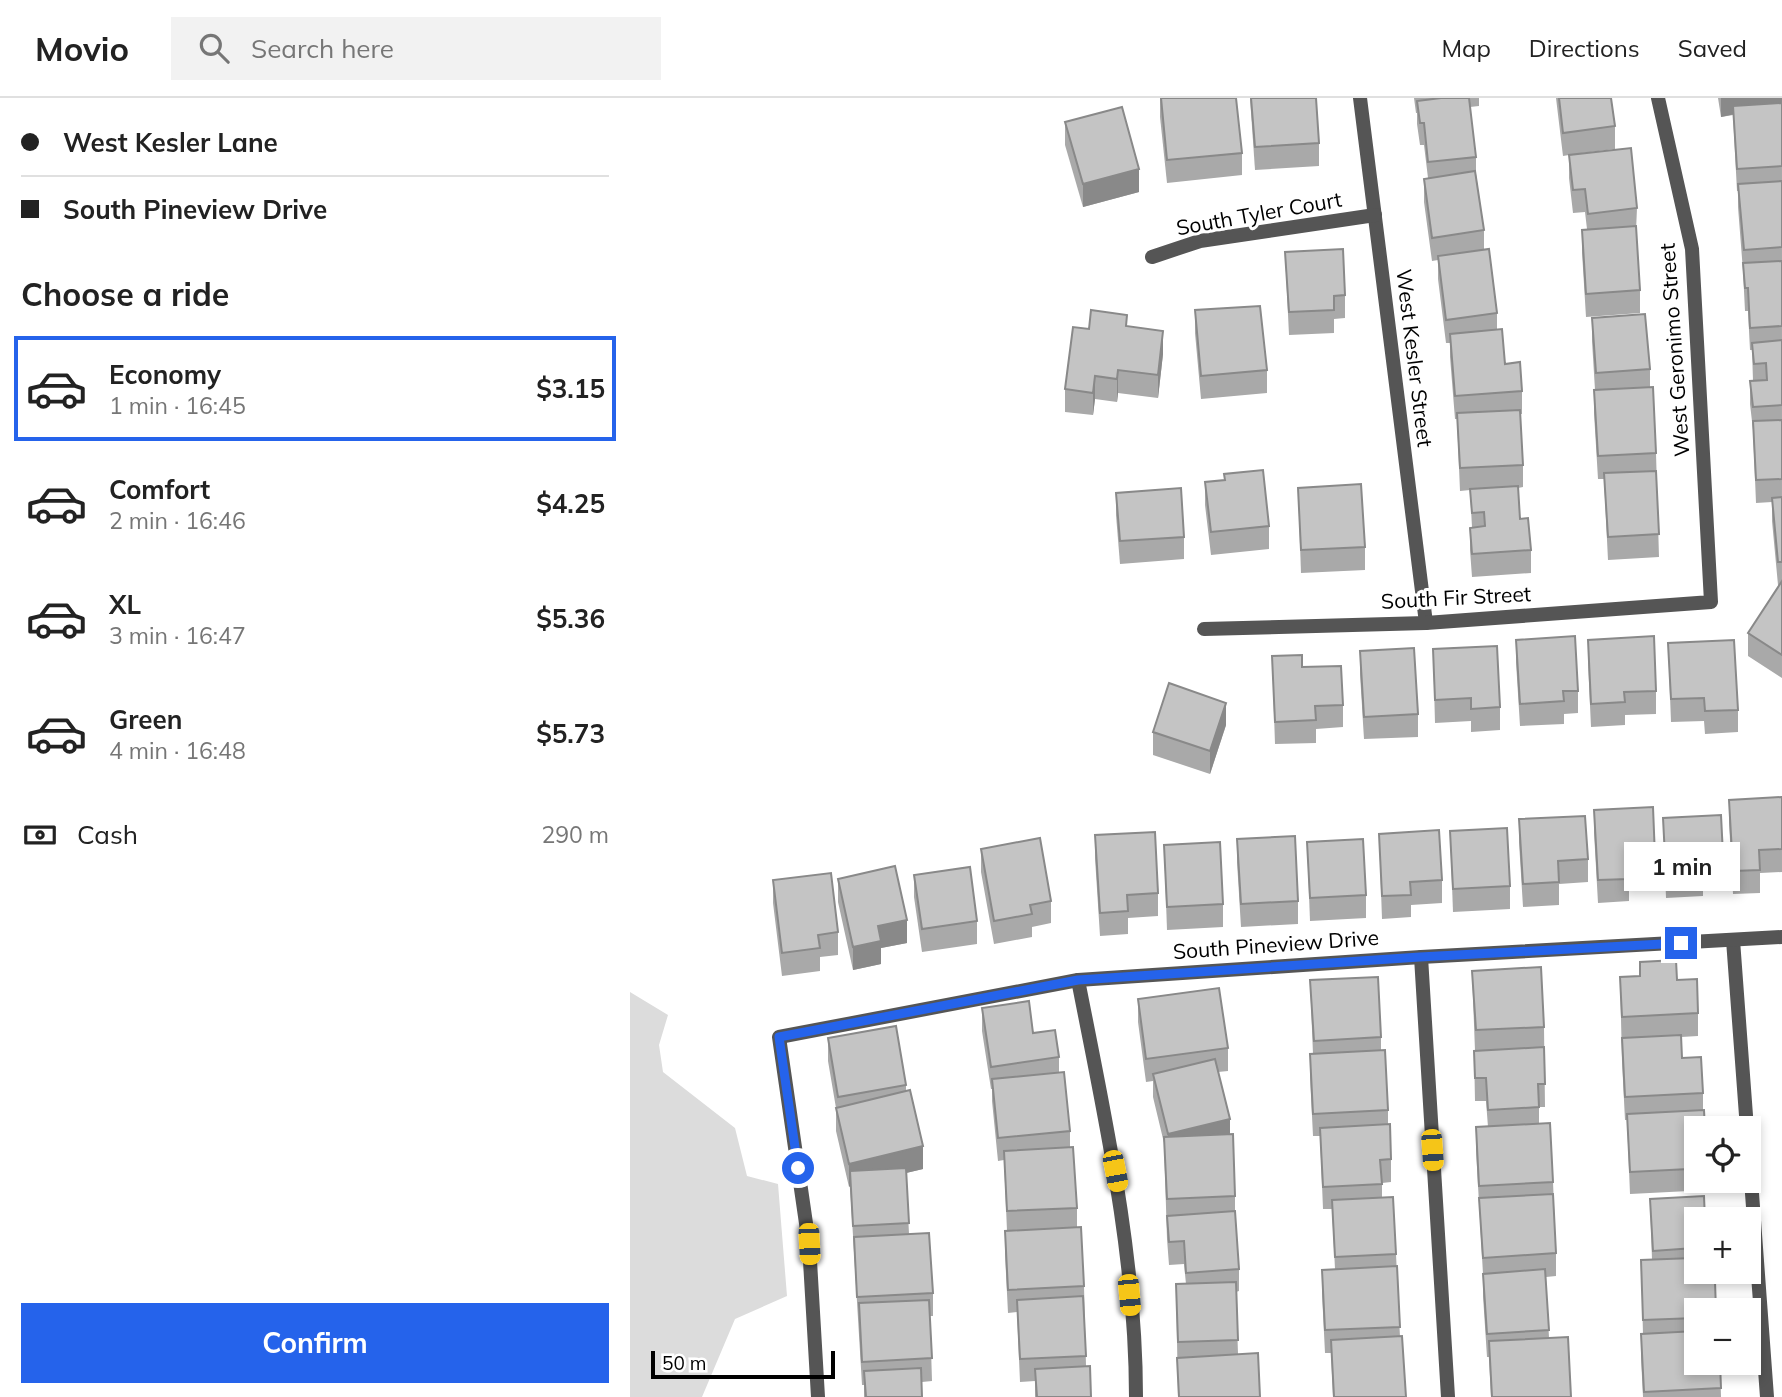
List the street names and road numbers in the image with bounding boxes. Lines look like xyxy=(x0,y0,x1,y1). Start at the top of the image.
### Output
street label: South Tyler Court xyxy=(1174,186,1344,240)
street label: West Geronimo Street xyxy=(1654,242,1694,458)
street label: West Kesler Street xyxy=(1391,267,1439,448)
street label: South Fir Street xyxy=(1380,580,1532,614)
street label: South Pineview Drive xyxy=(1172,924,1380,964)

